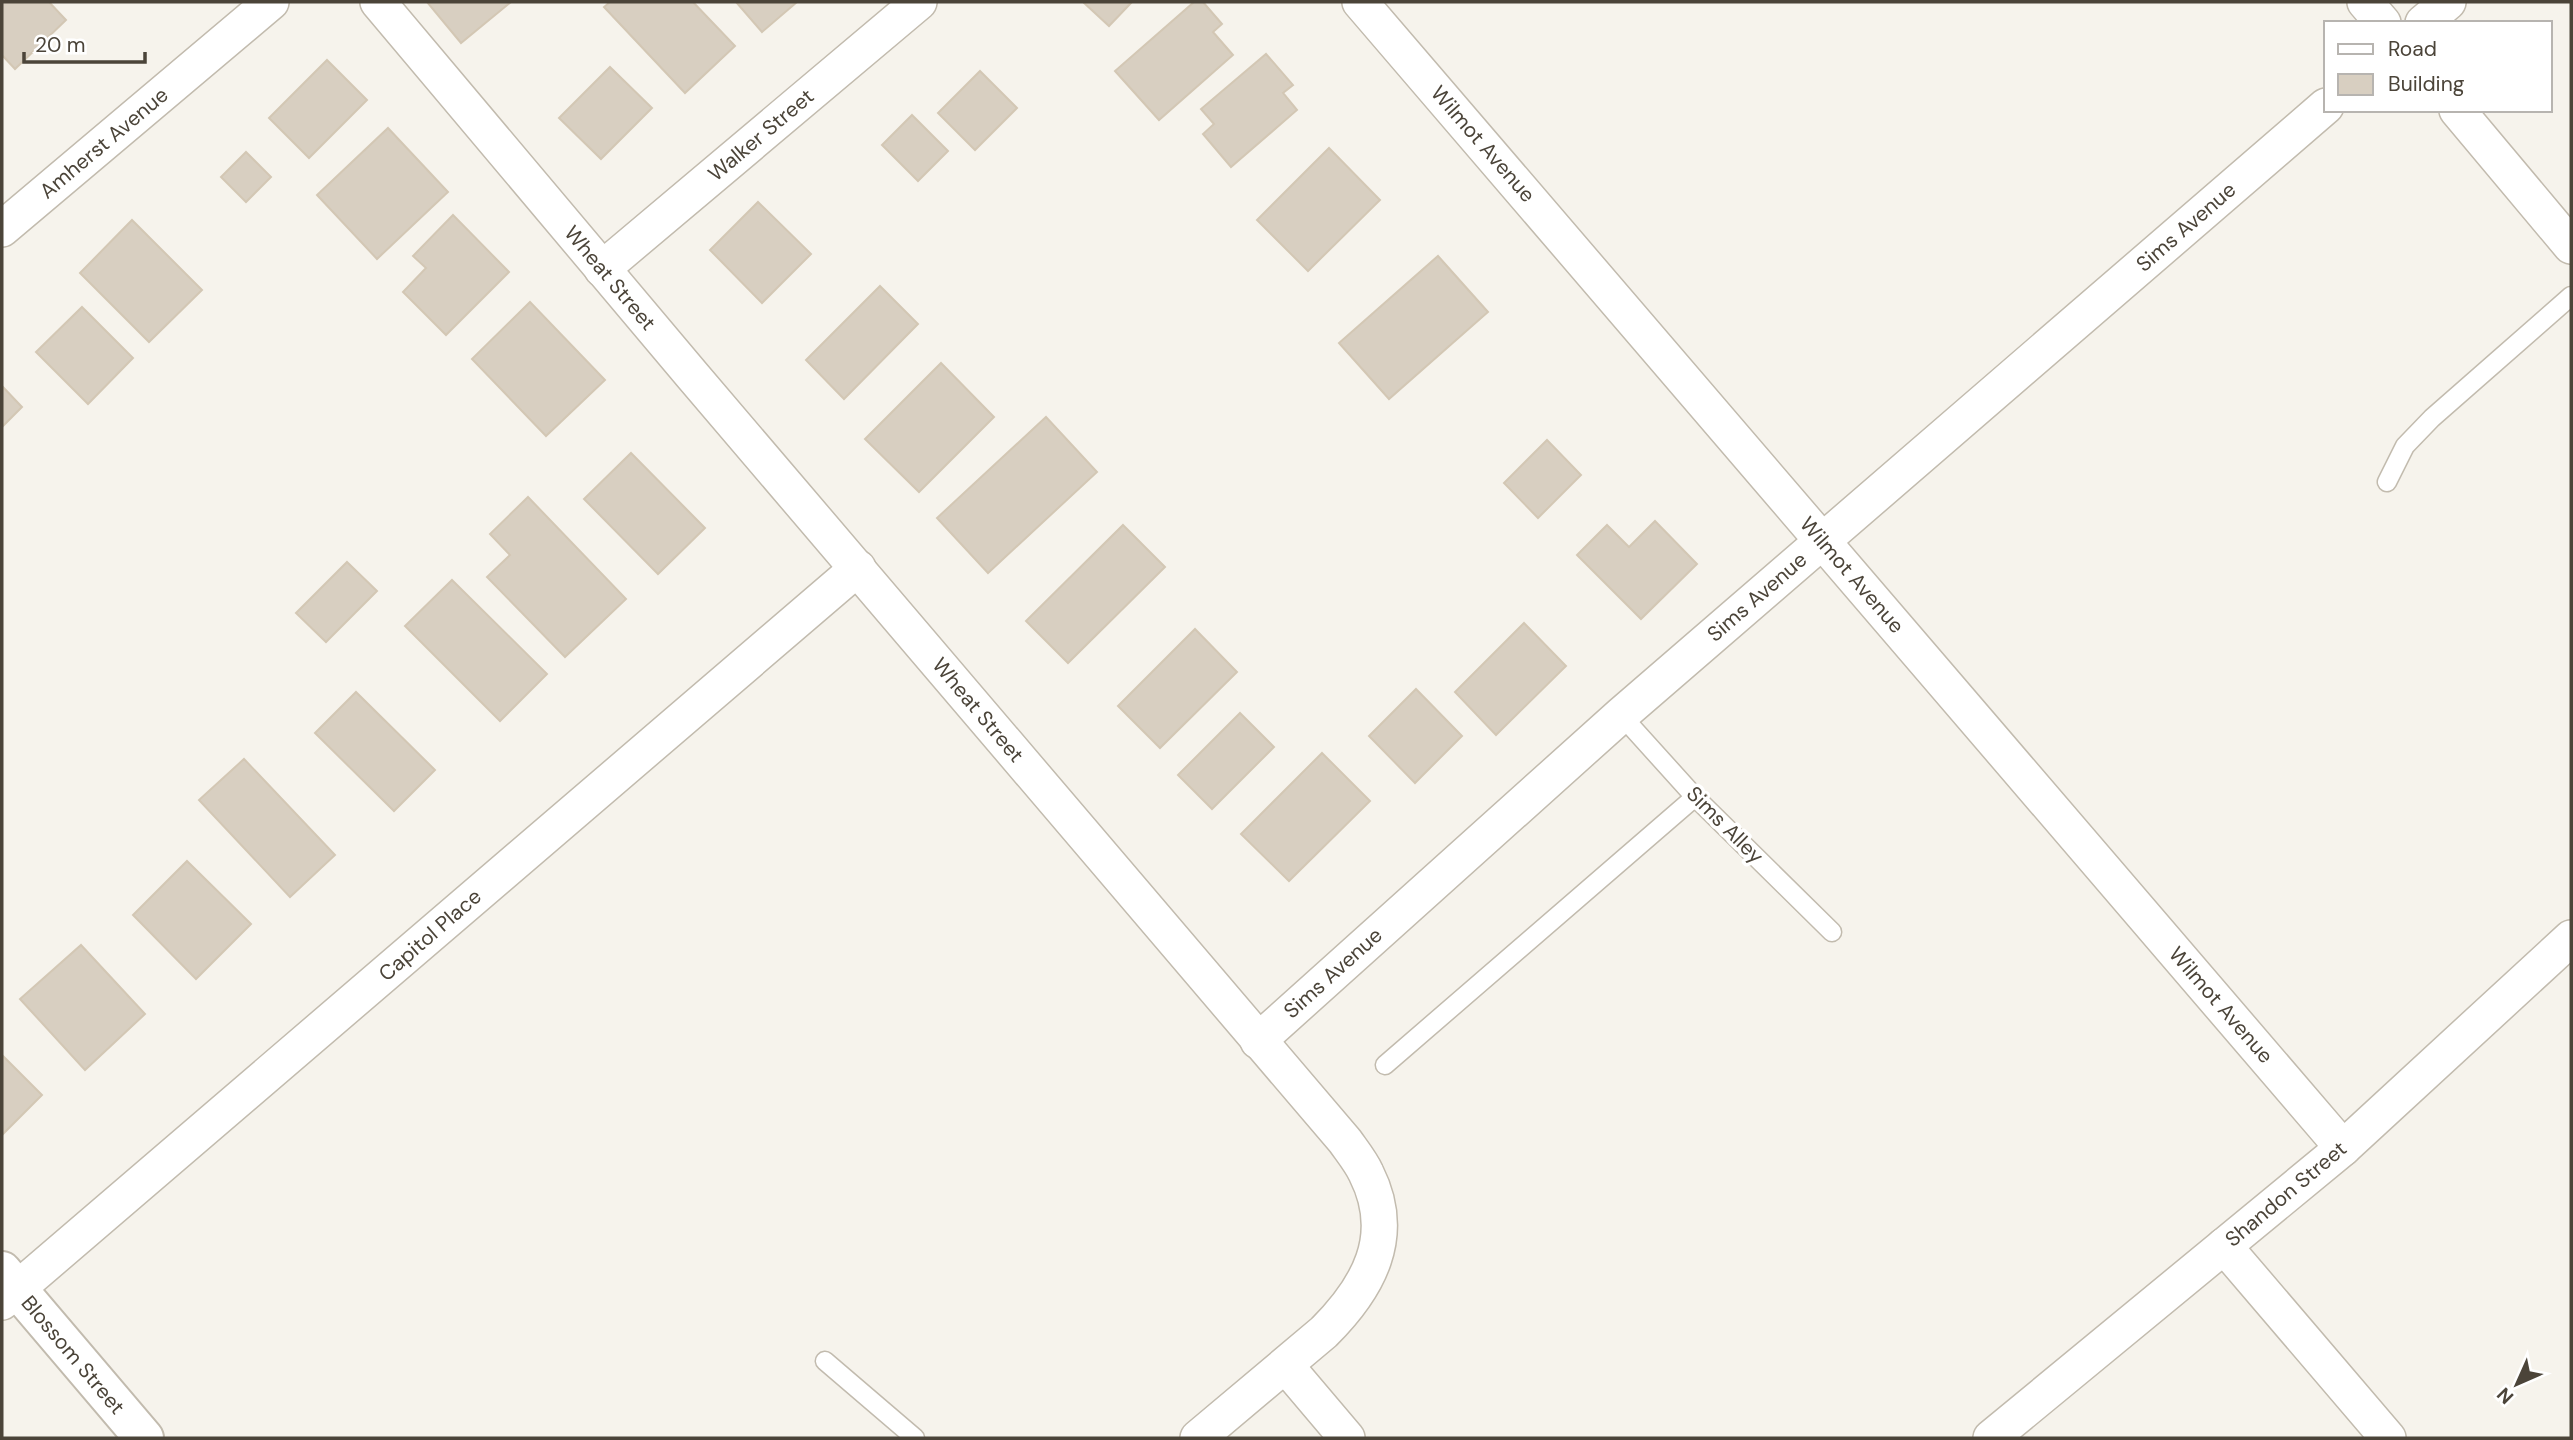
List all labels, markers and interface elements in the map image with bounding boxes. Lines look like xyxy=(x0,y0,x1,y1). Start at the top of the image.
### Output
scale bar xyxy=(24,21,145,65)
legend xyxy=(2324,21,2552,112)
text: 20 m xyxy=(35,31,86,59)
text: Road xyxy=(2388,35,2437,63)
text: Building xyxy=(2388,70,2465,98)
street label: Wilmot Avenue xyxy=(1425,80,1541,208)
street label: Amherst Avenue xyxy=(34,81,174,205)
street label: Walker Street xyxy=(702,82,820,188)
street label: Sims Avenue xyxy=(2130,176,2242,278)
street label: Wheat Street xyxy=(558,220,662,336)
street label: Wilmot Avenue xyxy=(1794,511,1910,639)
street label: Sims Avenue xyxy=(1701,546,1813,648)
street label: Wheat Street xyxy=(926,652,1030,768)
street label: Sims Alley xyxy=(1680,780,1770,870)
street label: Capitol Place xyxy=(373,883,487,987)
street label: Sims Avenue xyxy=(1278,921,1388,1025)
street label: Wilmot Avenue xyxy=(2163,941,2279,1069)
street label: Shandon Street xyxy=(2219,1135,2353,1253)
street label: Blossom Street xyxy=(15,1290,131,1420)
north arrow xyxy=(2482,1349,2552,1419)
text: N xyxy=(2492,1382,2519,1409)

